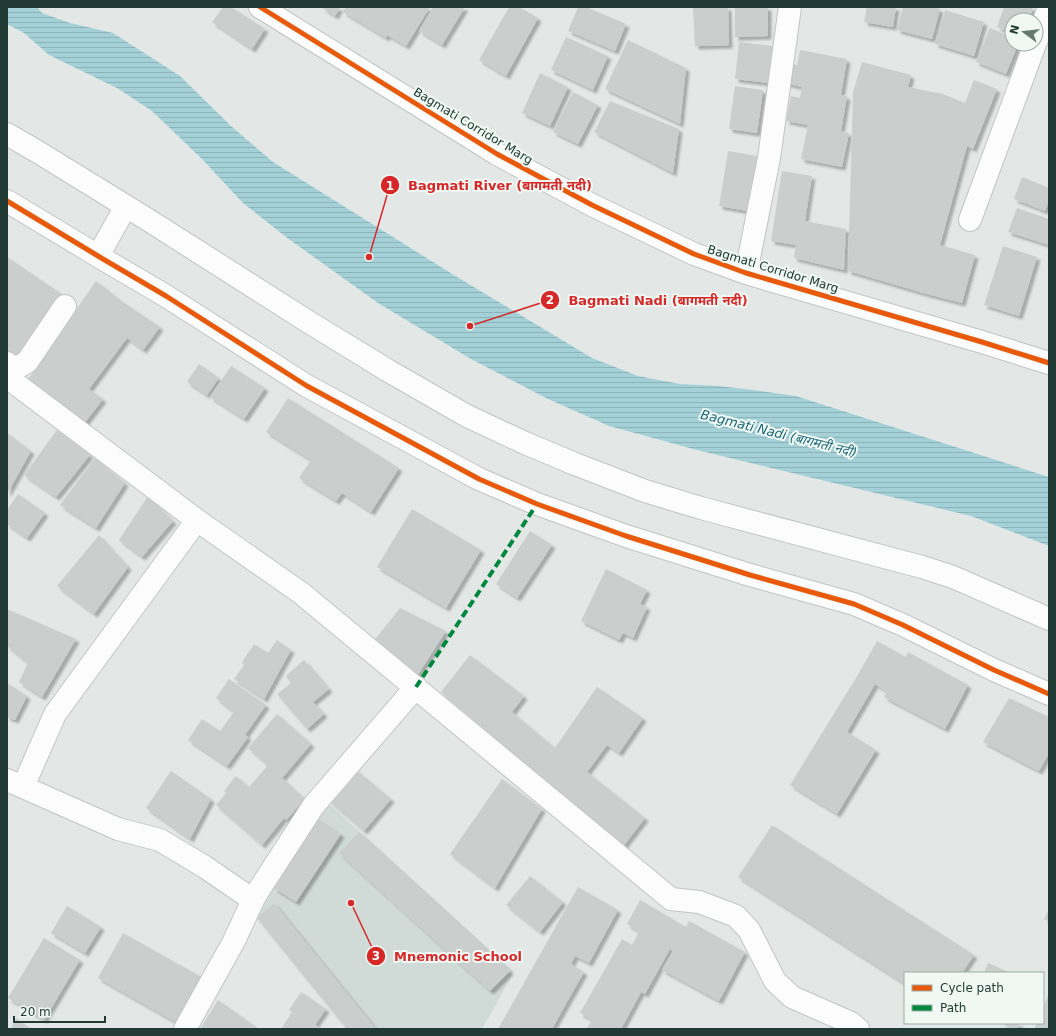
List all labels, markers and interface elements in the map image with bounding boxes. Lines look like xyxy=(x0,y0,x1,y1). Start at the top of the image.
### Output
north arrow xyxy=(1004,12,1044,52)
text: N xyxy=(1007,23,1022,36)
street label: Bagmati Corridor Marg xyxy=(411,85,535,167)
callout: Bagmati River (बागमती नदी) xyxy=(380,173,600,198)
text: Bagmati River (बागमती नदी) xyxy=(408,178,592,193)
text: 1 xyxy=(386,179,394,193)
street label: Bagmati Corridor Marg xyxy=(706,242,840,296)
callout: Bagmati Nadi (बागमती नदी) xyxy=(540,288,755,313)
text: 2 xyxy=(546,293,554,307)
text: Bagmati Nadi (बागमती नदी) xyxy=(568,293,748,308)
water label: Bagmati Nadi (बागमती नदी) xyxy=(699,407,859,460)
callout: Mnemonic School xyxy=(366,944,530,969)
text: 3 xyxy=(372,949,380,963)
text: Mnemonic School xyxy=(394,949,522,964)
legend xyxy=(904,972,1044,1024)
text: Cycle path xyxy=(940,981,1004,995)
scale bar xyxy=(14,998,105,1024)
text: Path xyxy=(940,1001,966,1015)
text: 20 m xyxy=(20,1005,51,1019)

